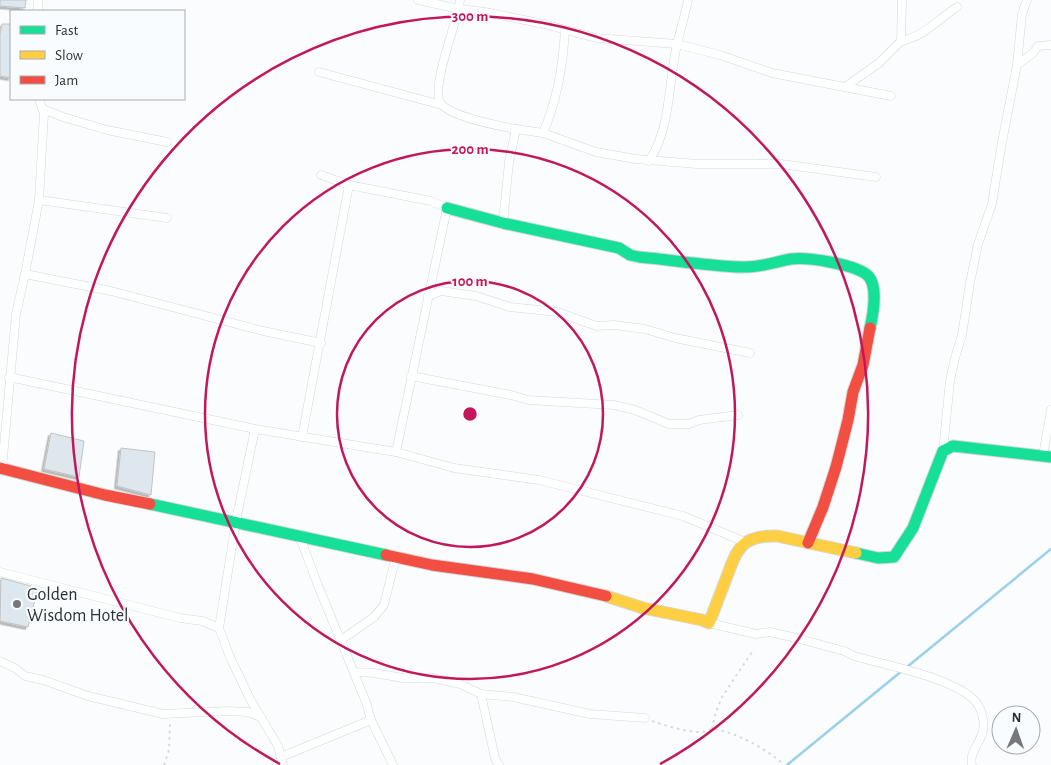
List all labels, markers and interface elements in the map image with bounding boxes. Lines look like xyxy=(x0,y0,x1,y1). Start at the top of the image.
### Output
text: 300 m xyxy=(452,9,488,24)
legend xyxy=(10,10,185,100)
text: Fast xyxy=(55,23,79,38)
text: Slow xyxy=(55,48,83,63)
text: Jam xyxy=(55,73,78,88)
text: 200 m xyxy=(451,142,489,157)
text: 100 m xyxy=(452,274,488,289)
centre of rings xyxy=(461,405,479,423)
place label: Golden Wisdom Hotel xyxy=(27,586,128,625)
marker: Golden Wisdom Hotel xyxy=(11,598,23,610)
north arrow xyxy=(991,705,1041,755)
text: N xyxy=(1011,711,1022,725)

